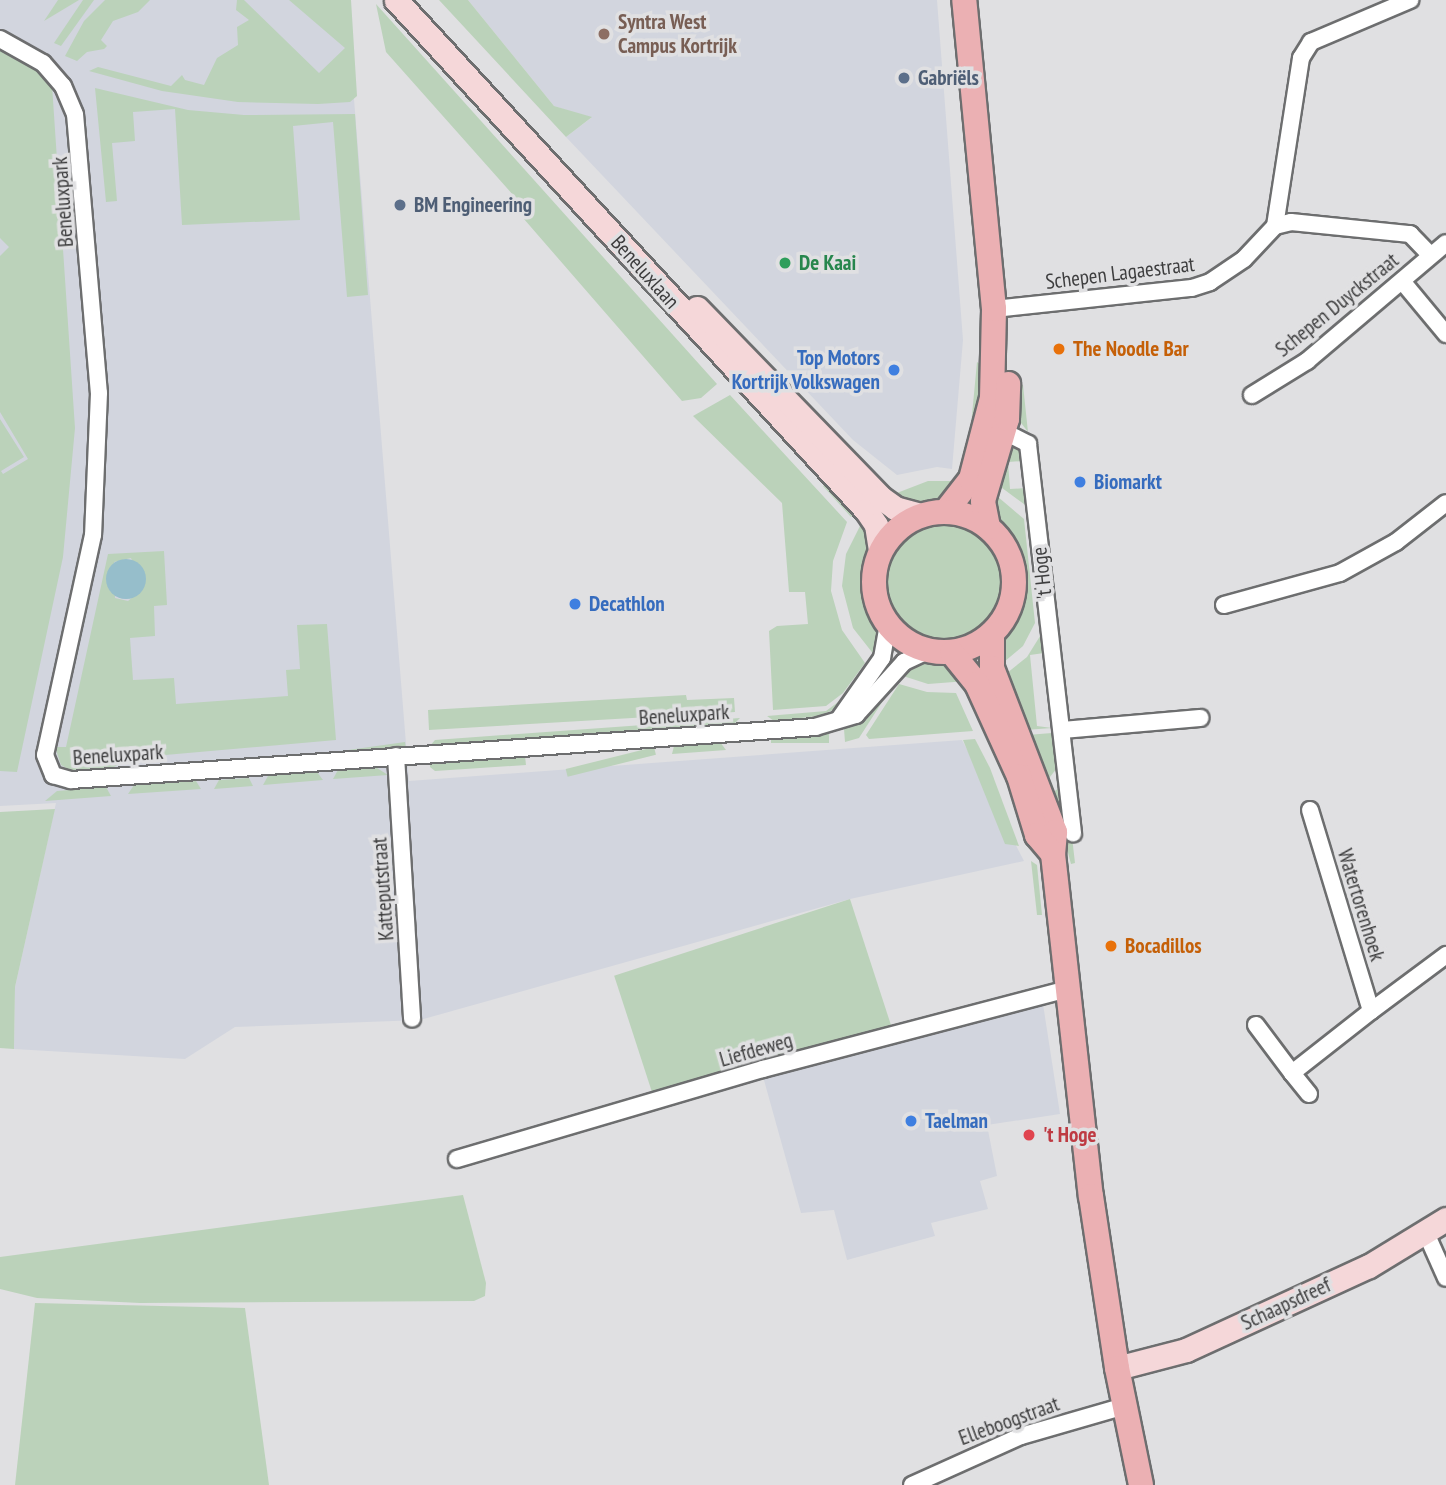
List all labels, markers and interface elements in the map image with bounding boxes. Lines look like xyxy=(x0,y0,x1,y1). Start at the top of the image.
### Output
place label: Syntra West Campus Kortrijk xyxy=(618,9,737,59)
marker: Syntra West Campus Kortrijk xyxy=(596,26,612,42)
place label: Gabriëls xyxy=(918,65,979,91)
marker: Gabriëls xyxy=(896,70,912,86)
street label: Beneluxpark xyxy=(47,156,79,248)
place label: BM Engineering xyxy=(414,192,532,218)
marker: BM Engineering xyxy=(392,197,408,213)
street label: Beneluxlaan xyxy=(606,230,684,314)
street label: Schepen Duyckstraat xyxy=(1271,248,1403,362)
place label: De Kaai xyxy=(799,250,856,276)
street label: Schepen Lagaestraat xyxy=(1044,251,1196,295)
marker: De Kaai xyxy=(777,255,793,271)
place label: The Noodle Bar xyxy=(1073,336,1189,362)
marker: The Noodle Bar xyxy=(1051,341,1067,357)
place label: Top Motors Kortrijk Volkswagen xyxy=(731,345,880,395)
marker: Top Motors Kortrijk Volkswagen xyxy=(886,362,902,378)
place label: Biomarkt xyxy=(1094,469,1162,495)
marker: Biomarkt xyxy=(1072,474,1088,490)
street label: 't Hoge xyxy=(1027,546,1057,600)
place label: Decathlon xyxy=(589,591,665,617)
marker: Decathlon xyxy=(567,596,583,612)
street label: Beneluxpark xyxy=(638,699,730,731)
street label: Beneluxpark xyxy=(72,739,164,771)
street label: Katteputstraat xyxy=(367,836,399,942)
street label: Watertorenhoek xyxy=(1332,846,1390,964)
place label: Bocadillos xyxy=(1125,933,1202,959)
marker: Bocadillos xyxy=(1103,938,1119,954)
street label: Liefdeweg xyxy=(717,1028,795,1072)
place label: Taelman xyxy=(925,1108,988,1134)
marker: Taelman xyxy=(903,1113,919,1129)
place label: 't Hoge xyxy=(1043,1122,1097,1148)
marker: 't Hoge xyxy=(1021,1127,1037,1143)
street label: Schaapsdreef xyxy=(1237,1272,1335,1336)
street label: Elleboogstraat xyxy=(955,1391,1063,1451)

